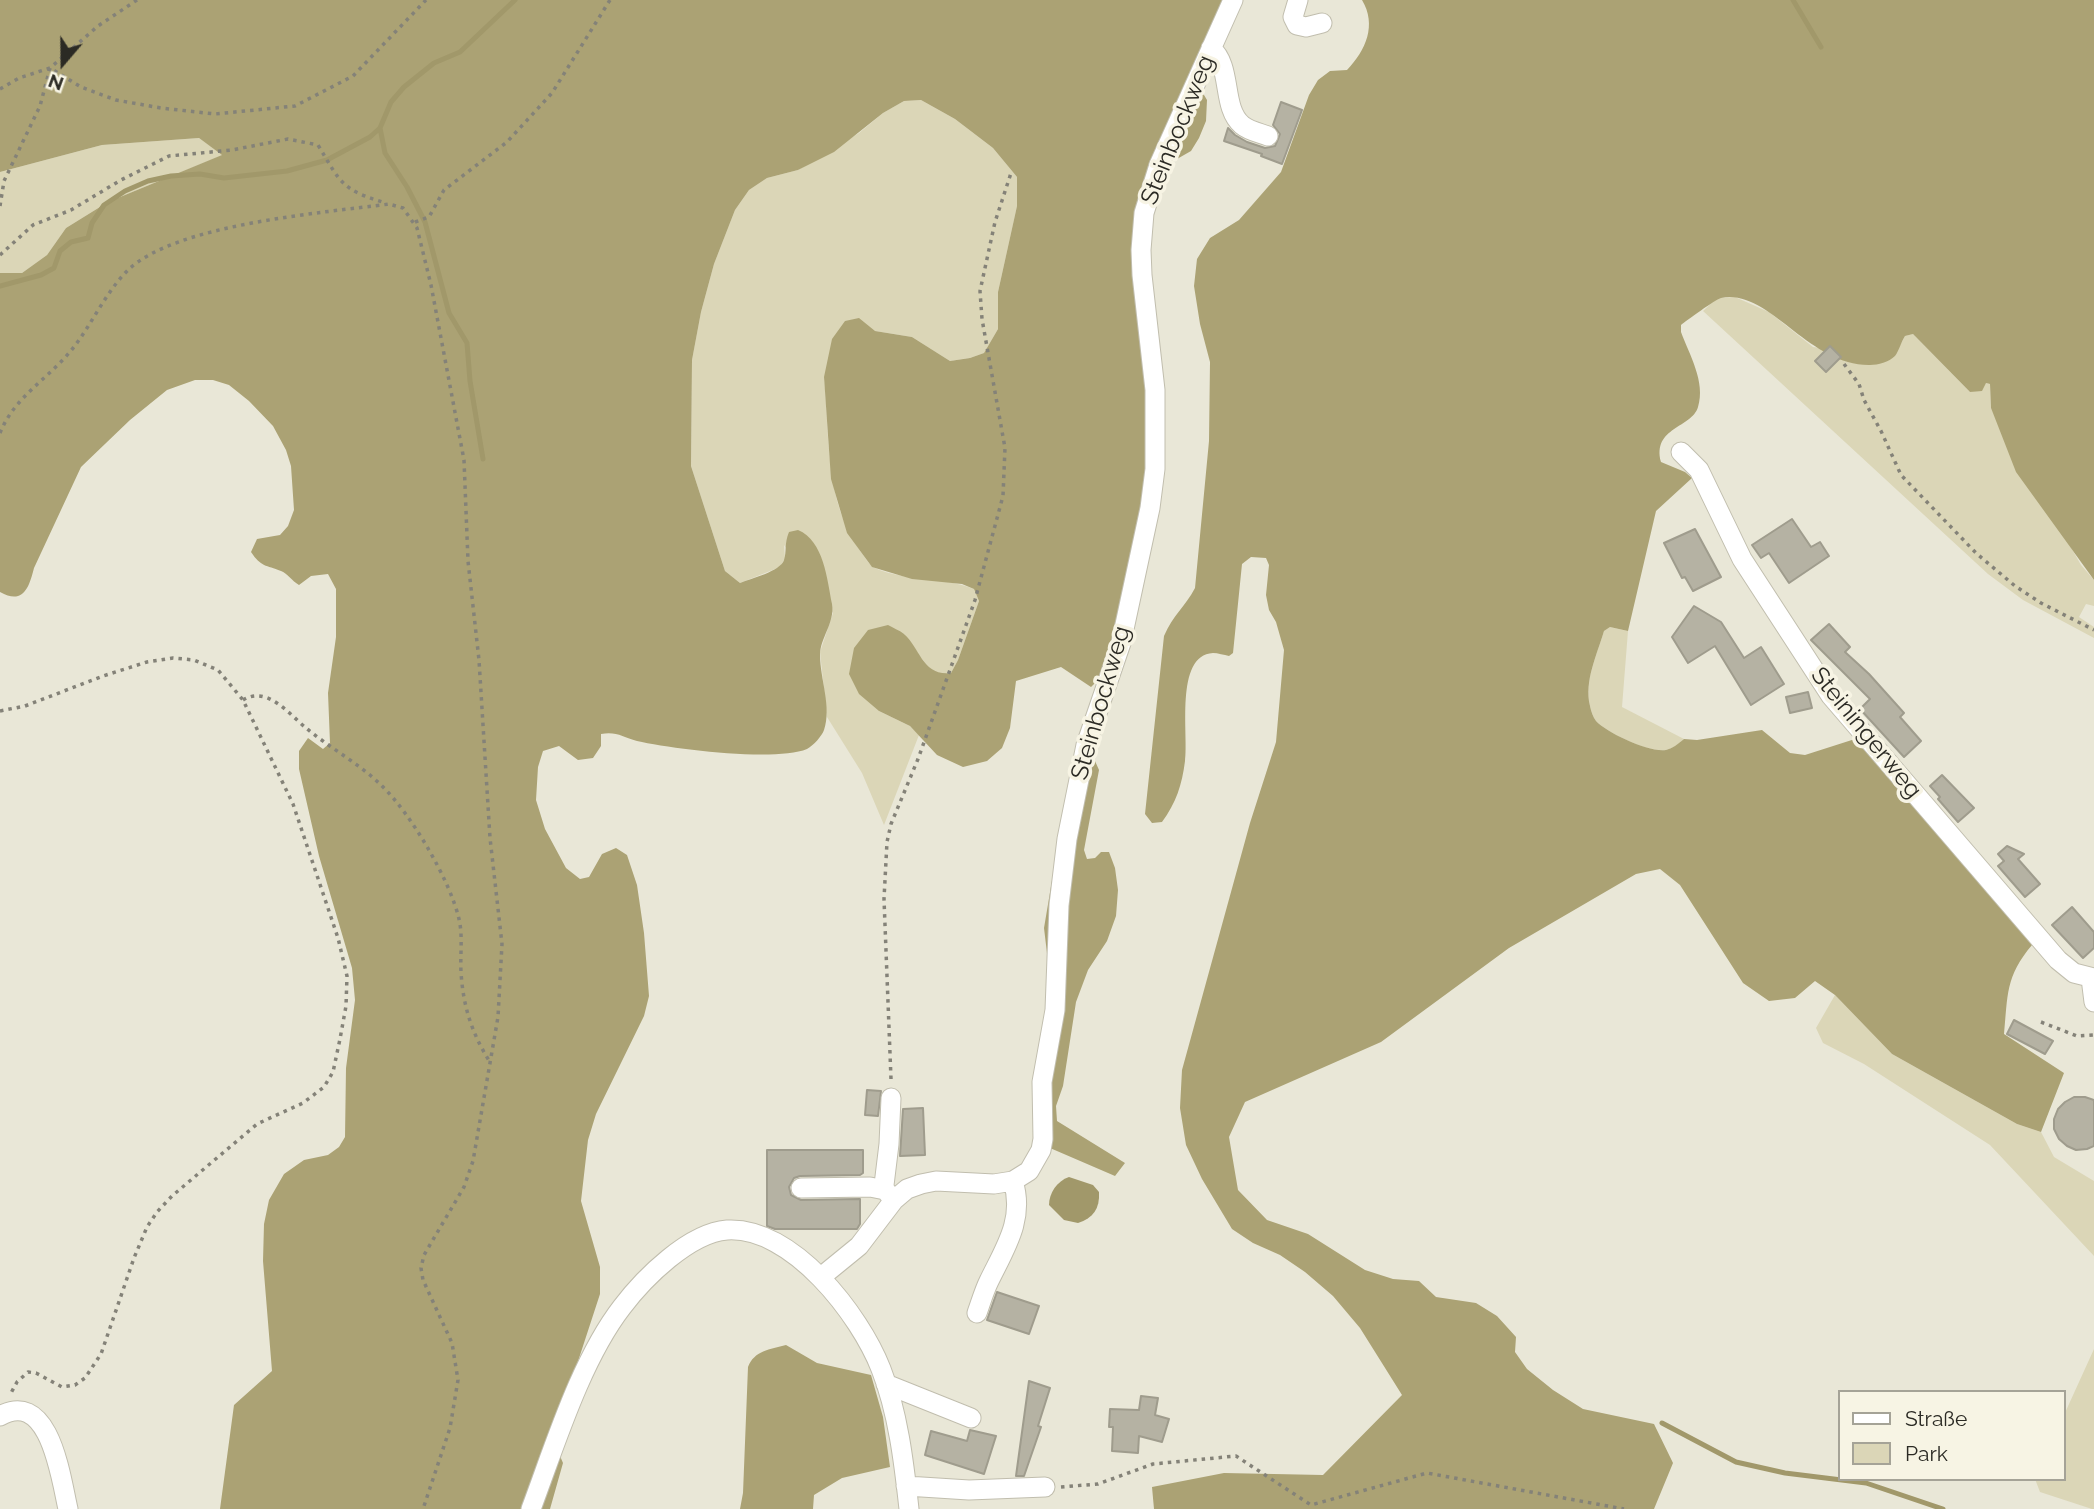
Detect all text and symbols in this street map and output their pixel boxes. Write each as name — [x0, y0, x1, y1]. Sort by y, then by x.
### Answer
north arrow — [28, 28, 98, 98]
street label: Steinbockweg — [1135, 51, 1221, 209]
text: N — [45, 70, 66, 96]
street label: Steinbockweg — [1065, 623, 1137, 783]
street label: Steiningerweg — [1804, 662, 1928, 804]
legend — [1839, 1390, 2066, 1481]
text: Straße — [1905, 1406, 1967, 1431]
text: Park — [1905, 1441, 1948, 1466]

